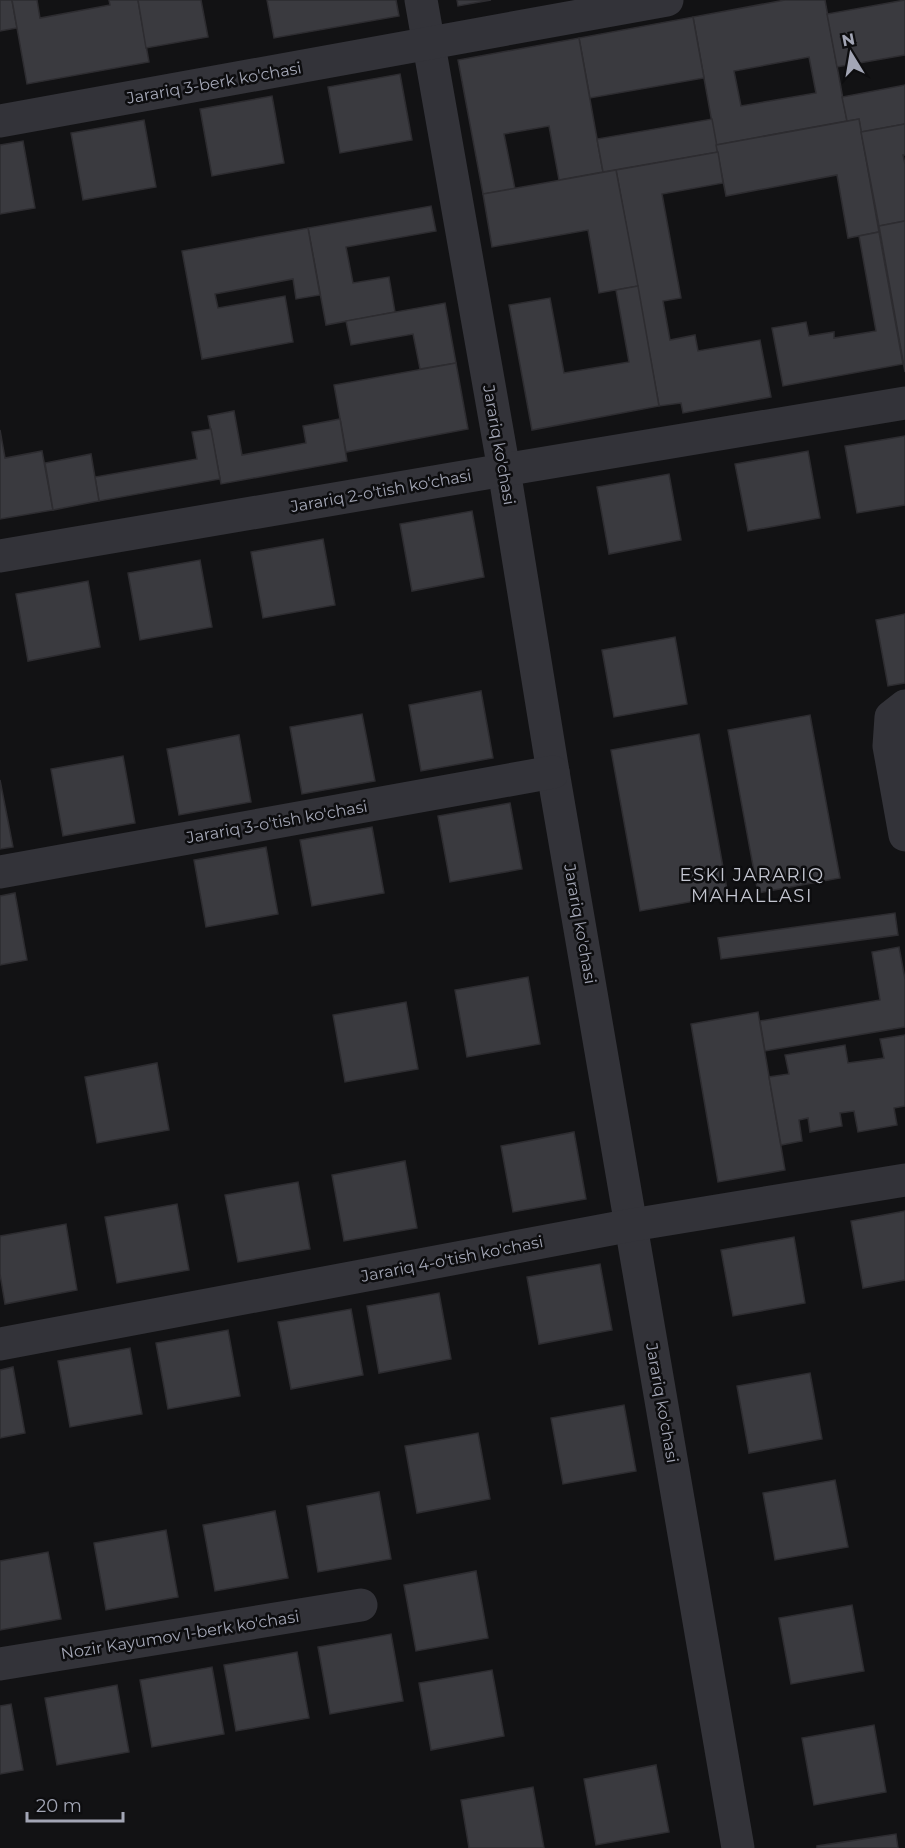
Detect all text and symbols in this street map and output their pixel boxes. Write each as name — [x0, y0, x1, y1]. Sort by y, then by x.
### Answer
north arrow — [821, 24, 881, 84]
text: N — [840, 29, 856, 50]
street label: Jarariq 3-berk ko'chasi — [124, 58, 303, 108]
street label: Jarariq ko'chasi — [479, 382, 519, 507]
street label: Jarariq 2-o'tish ko'chasi — [288, 466, 473, 516]
street label: Jarariq 3-o'tish ko'chasi — [184, 797, 369, 847]
street label: Jarariq ko'chasi — [560, 861, 600, 986]
district label: ESKI JARARIQ MAHALLASI — [679, 864, 825, 907]
street label: Jarariq 4-o'tish ko'chasi — [358, 1232, 545, 1286]
street label: Jarariq ko'chasi — [642, 1340, 682, 1465]
street label: Nozir Kayumov 1-berk ko'chasi — [59, 1607, 301, 1663]
scale bar — [27, 1785, 123, 1823]
text: 20 m — [36, 1795, 82, 1817]

